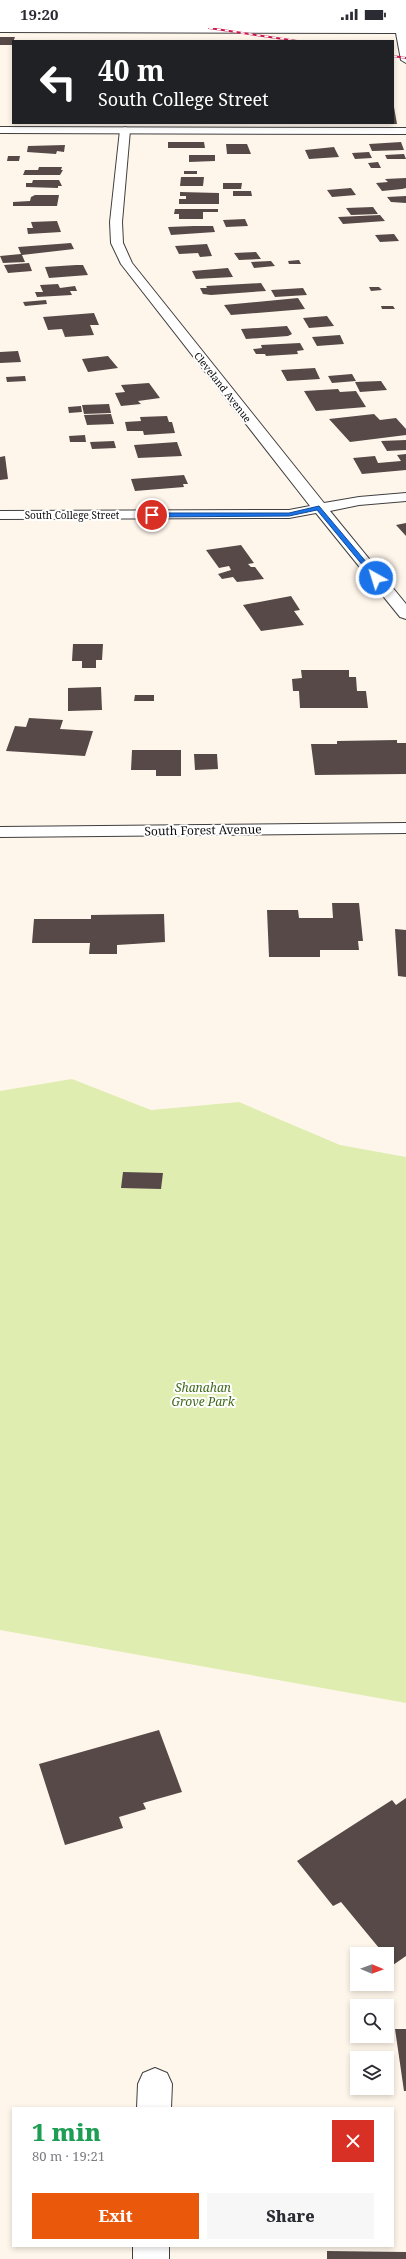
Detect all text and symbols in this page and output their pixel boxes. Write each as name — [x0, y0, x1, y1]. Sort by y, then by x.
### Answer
text: 19:20 — [20, 4, 58, 24]
text: 40 m — [98, 51, 165, 89]
icon: left — [32, 56, 84, 108]
text: South College Street — [98, 87, 268, 111]
street label: Cleveland Avenue — [191, 349, 255, 425]
pin — [135, 498, 169, 532]
icon: arrive — [141, 504, 163, 526]
street label: South College Street — [25, 508, 120, 522]
position arrow — [355, 557, 397, 599]
street label: South Forest Avenue — [144, 820, 262, 840]
park label: Shanahan Grove Park — [171, 1379, 236, 1410]
north arrow — [350, 1947, 394, 1991]
map controls — [350, 1947, 394, 2095]
button: search — [350, 1999, 394, 2043]
button: layers — [350, 2051, 394, 2095]
text: 1 min — [32, 2115, 101, 2148]
button: close — [332, 2120, 374, 2162]
text: 80 m · 19:21 — [32, 2147, 105, 2165]
button: Exit — [32, 2193, 199, 2239]
button: Share — [207, 2193, 374, 2239]

